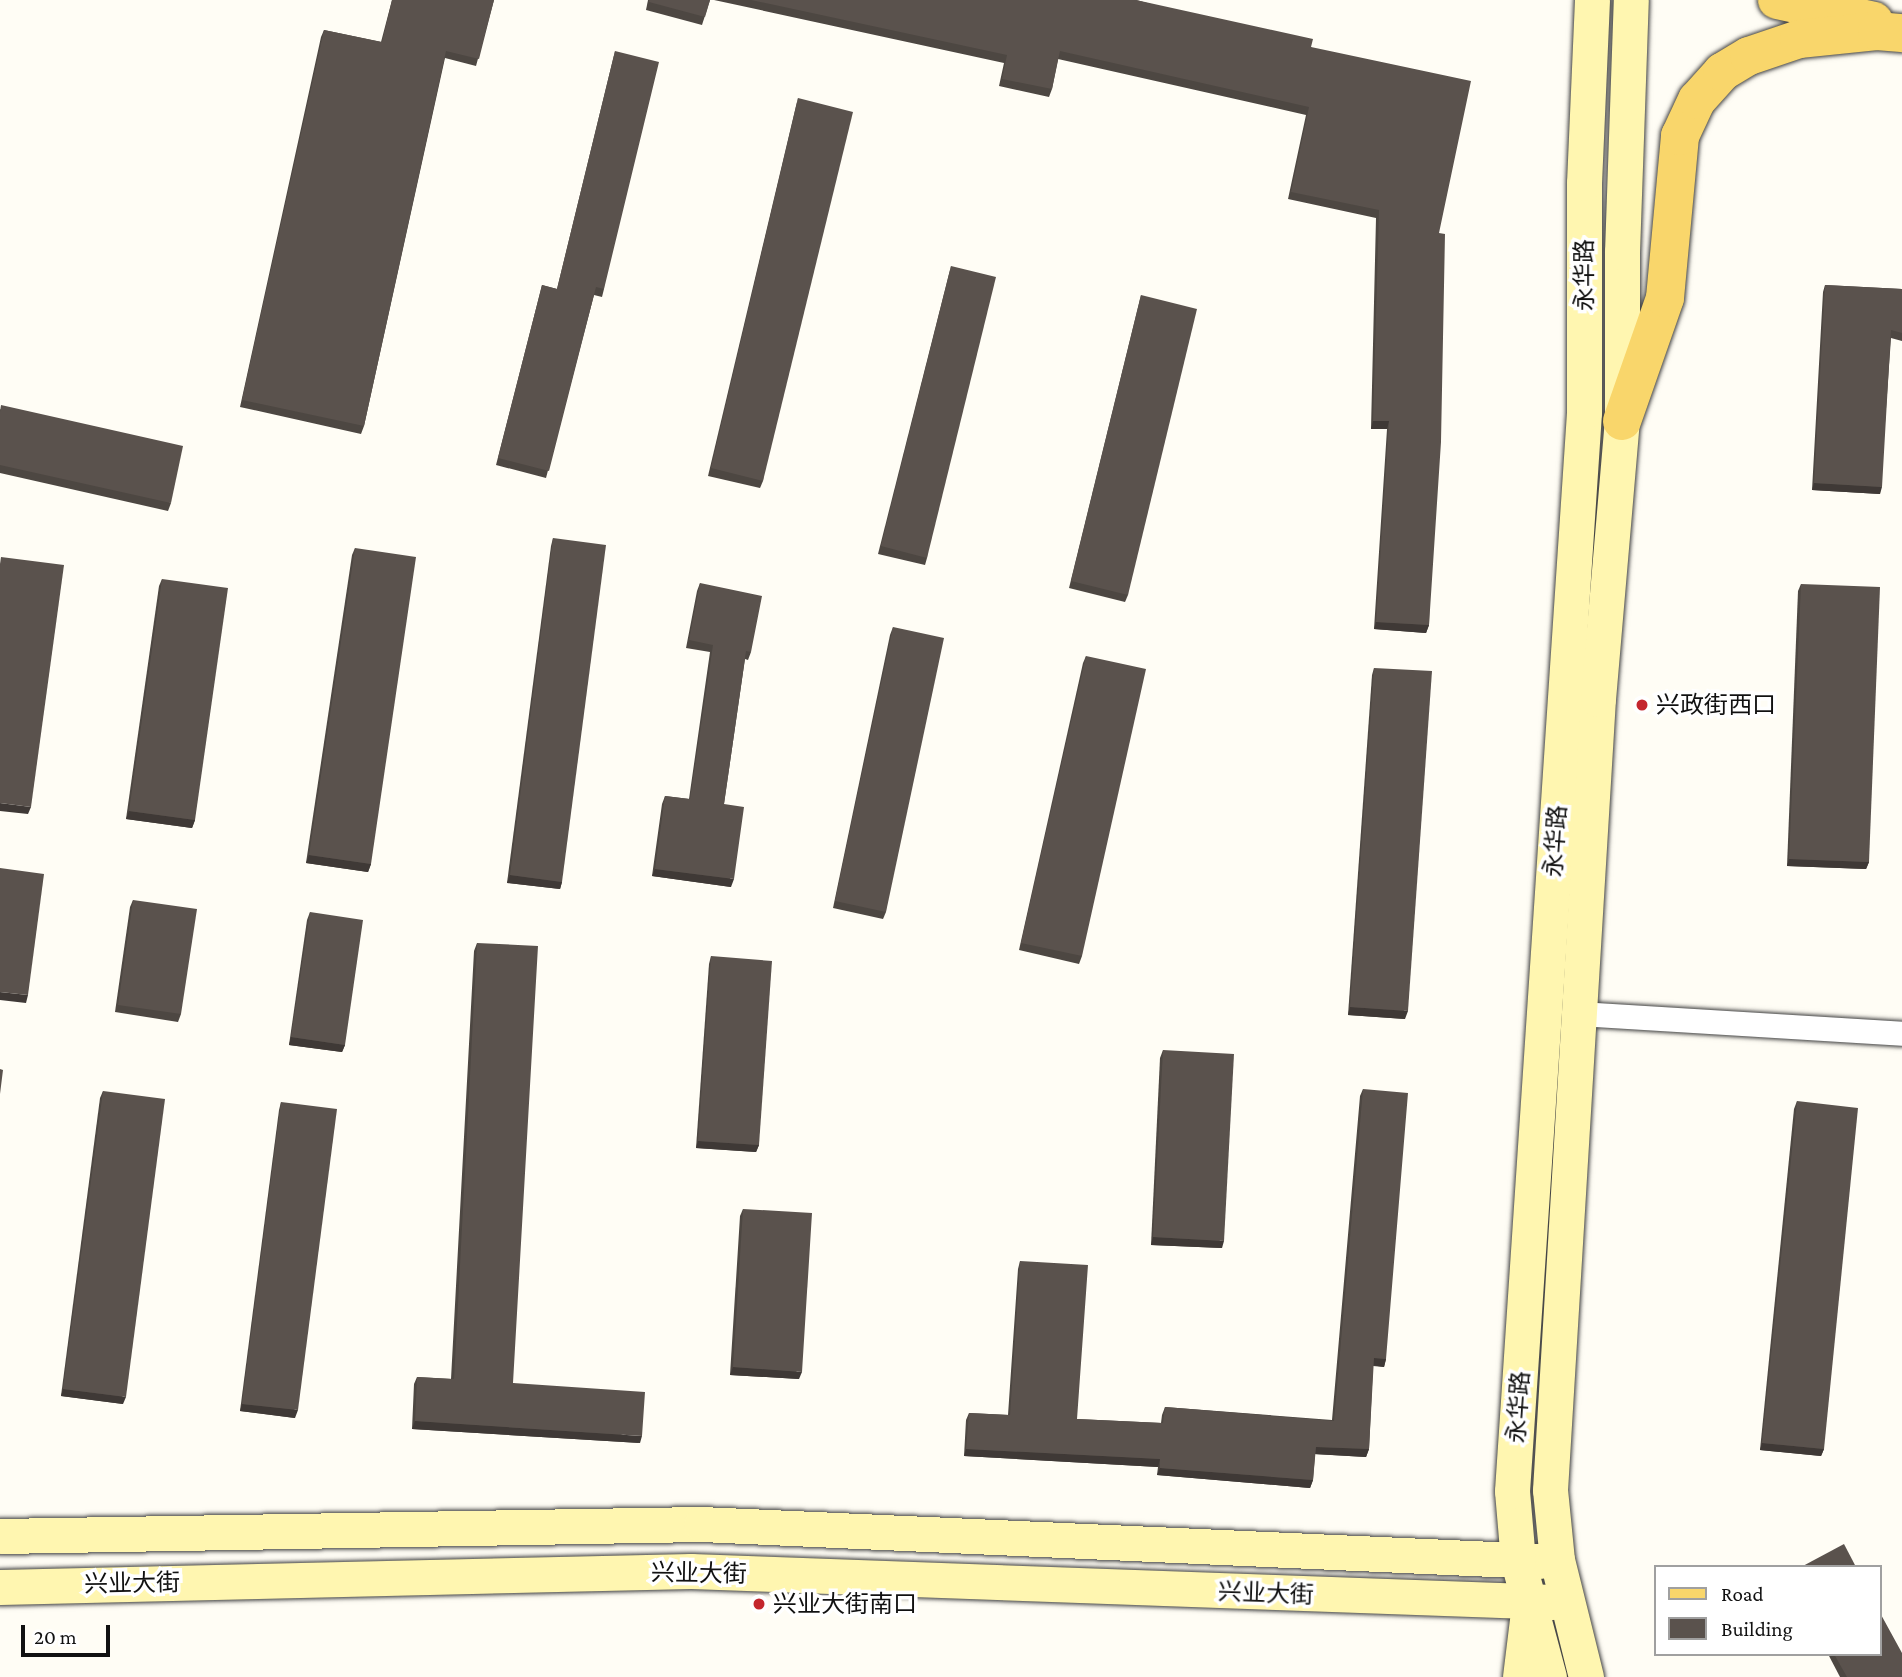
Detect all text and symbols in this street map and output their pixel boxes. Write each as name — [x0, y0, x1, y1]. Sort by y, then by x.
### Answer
street label: 永华路 — [1570, 239, 1598, 311]
place label: 兴政街西口 — [1656, 691, 1776, 719]
marker: 兴政街西口 — [1634, 697, 1650, 713]
street label: 永华路 — [1538, 804, 1572, 878]
street label: 永华路 — [1501, 1370, 1535, 1444]
street label: 兴业大街 — [651, 1558, 747, 1588]
legend — [1654, 1565, 1881, 1656]
street label: 兴业大街 — [84, 1568, 180, 1598]
street label: 兴业大街 — [1218, 1577, 1314, 1609]
text: Road — [1721, 1582, 1764, 1606]
place label: 兴业大街南口 — [773, 1590, 917, 1618]
marker: 兴业大街南口 — [751, 1596, 767, 1612]
scale bar — [24, 1610, 114, 1654]
text: Building — [1721, 1617, 1793, 1641]
text: 20 m — [34, 1625, 77, 1649]

